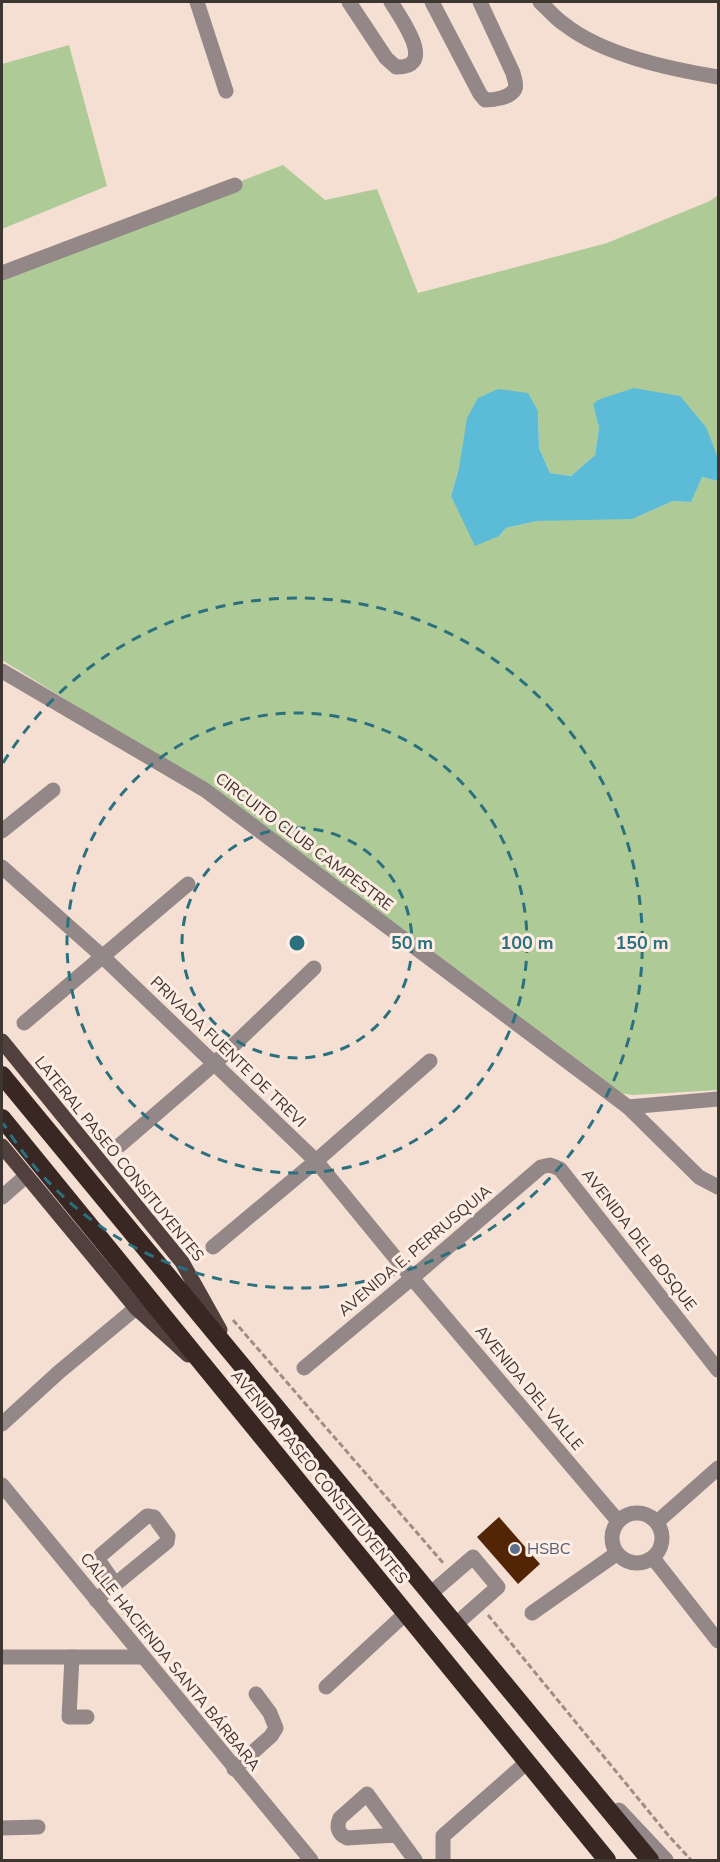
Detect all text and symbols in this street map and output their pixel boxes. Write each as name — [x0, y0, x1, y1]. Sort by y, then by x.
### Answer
street label: CIRCUITO CLUB CAMPESTRE — [211, 768, 397, 916]
text: 50 m — [391, 931, 433, 955]
text: 100 m — [500, 931, 554, 955]
text: 150 m — [615, 931, 669, 955]
centre of rings — [287, 933, 307, 953]
street label: PRIVADA FUENTE DE TREVI — [145, 972, 311, 1132]
street label: LATERAL PASEO CONSITUYENTES — [29, 1052, 209, 1266]
street label: AVENIDA DEL BOSQUE — [577, 1164, 701, 1316]
street label: AVENIDA E. PERRUSQUIA — [334, 1180, 497, 1322]
street label: AVENIDA DEL VALLE — [470, 1321, 588, 1455]
street label: AVENIDA PASEO CONSTITUYENTES — [226, 1365, 412, 1589]
place label: HSBC — [527, 1538, 571, 1560]
marker: HSBC — [508, 1542, 522, 1556]
street label: CALLE HACIENDA SANTA BÁRBARA — [75, 1548, 265, 1776]

